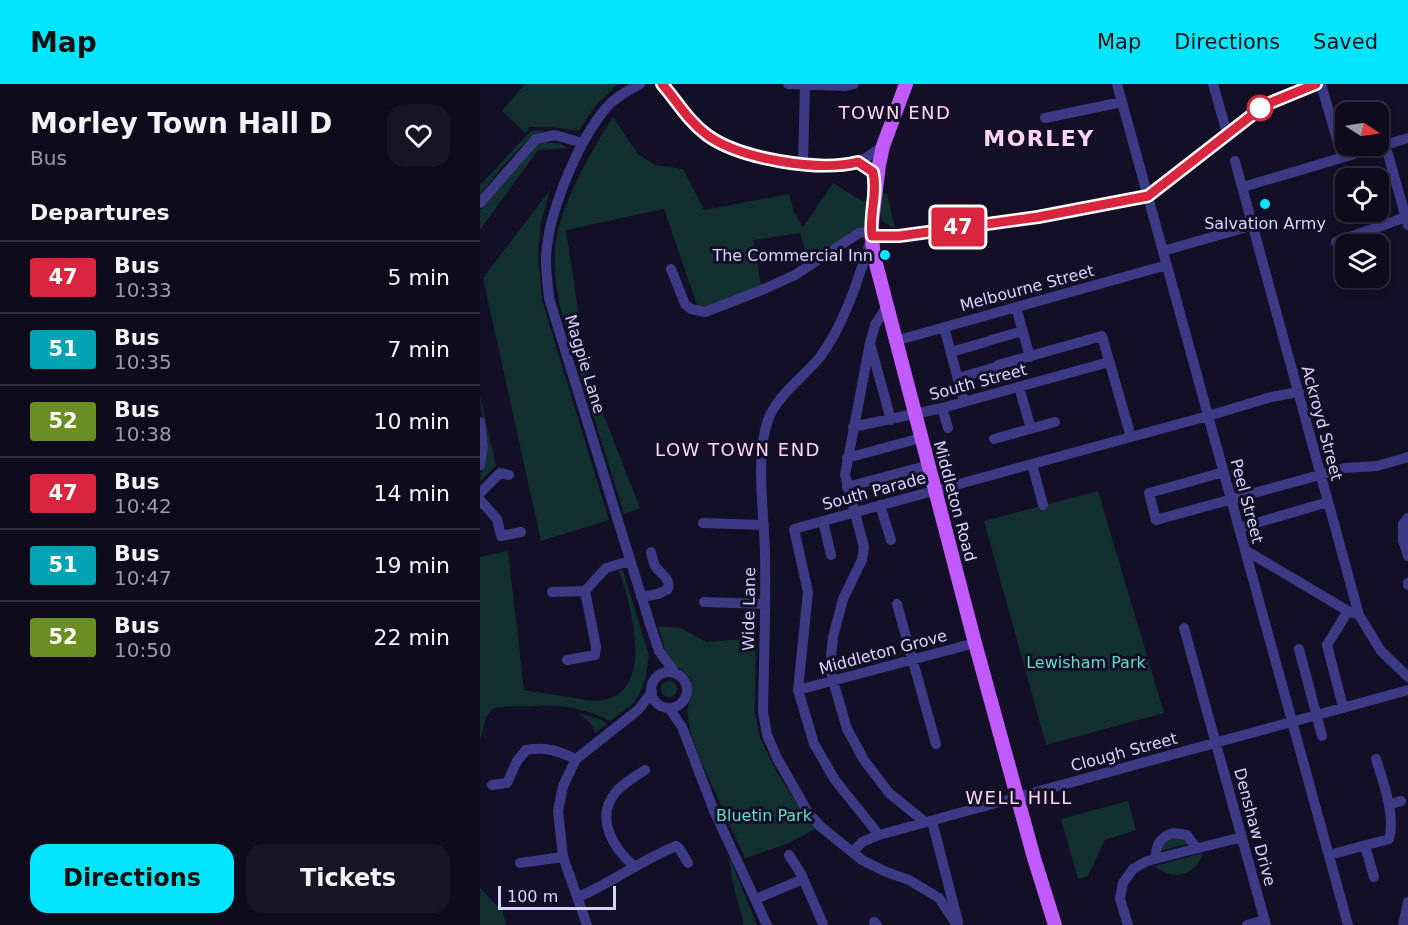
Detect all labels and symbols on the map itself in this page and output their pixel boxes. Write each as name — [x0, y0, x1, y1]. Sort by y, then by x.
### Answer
unlabelled marker — [1247, 95, 1273, 121]
district label: TOWN END — [838, 102, 951, 123]
north arrow — [1335, 102, 1389, 156]
district label: MORLEY — [983, 126, 1095, 151]
marker: Salvation Army — [1258, 197, 1272, 211]
line badge: 47 — [931, 208, 985, 246]
place label: Salvation Army — [1204, 214, 1326, 233]
place label: The Commercial Inn — [711, 246, 873, 265]
marker: The Commercial Inn — [878, 248, 892, 262]
street label: Melbourne Street — [958, 261, 1096, 315]
street label: Magpie Lane — [561, 312, 609, 416]
street label: South Street — [927, 360, 1029, 404]
street label: Ackroyd Street — [1298, 364, 1346, 482]
district label: LOW TOWN END — [655, 439, 821, 460]
street label: Middleton Road — [930, 439, 980, 563]
street label: Peel Street — [1227, 457, 1267, 545]
street label: South Parade — [820, 468, 928, 514]
street label: Wide Lane — [739, 567, 759, 651]
street label: Middleton Grove — [817, 626, 949, 678]
park label: Lewisham Park — [1026, 653, 1147, 672]
street label: Clough Street — [1069, 729, 1179, 775]
street label: Denshaw Drive — [1230, 766, 1280, 888]
district label: WELL HILL — [965, 787, 1073, 808]
park label: Bluetin Park — [716, 806, 813, 825]
scale bar — [498, 883, 616, 910]

